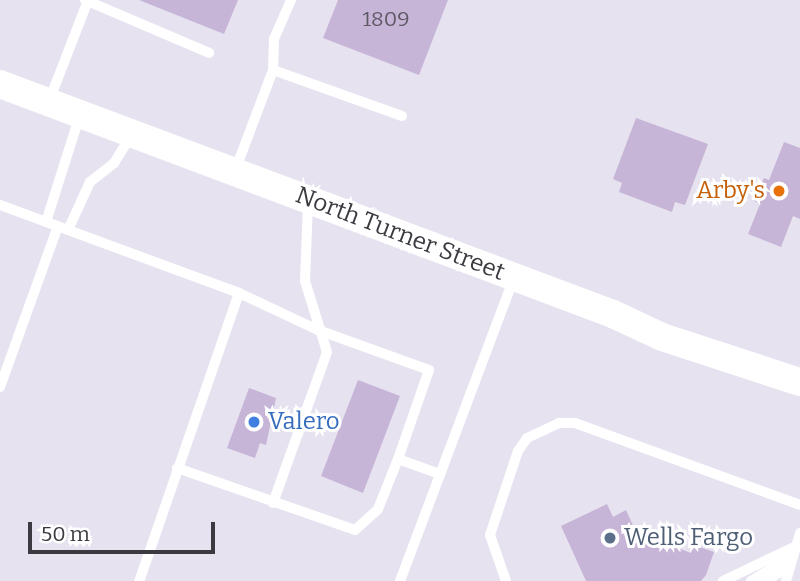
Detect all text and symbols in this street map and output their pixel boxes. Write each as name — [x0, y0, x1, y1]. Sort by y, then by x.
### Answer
house number: 1809 — [363, 6, 409, 32]
place label: Arby's — [696, 177, 765, 205]
street label: North Turner Street — [291, 181, 509, 287]
marker: Arby's — [771, 183, 787, 199]
place label: Valero — [268, 408, 340, 436]
marker: Valero — [246, 414, 262, 430]
scale bar — [32, 508, 219, 552]
text: 50 m — [41, 521, 90, 547]
place label: Wells Fargo — [624, 524, 753, 552]
marker: Wells Fargo — [602, 530, 618, 546]

